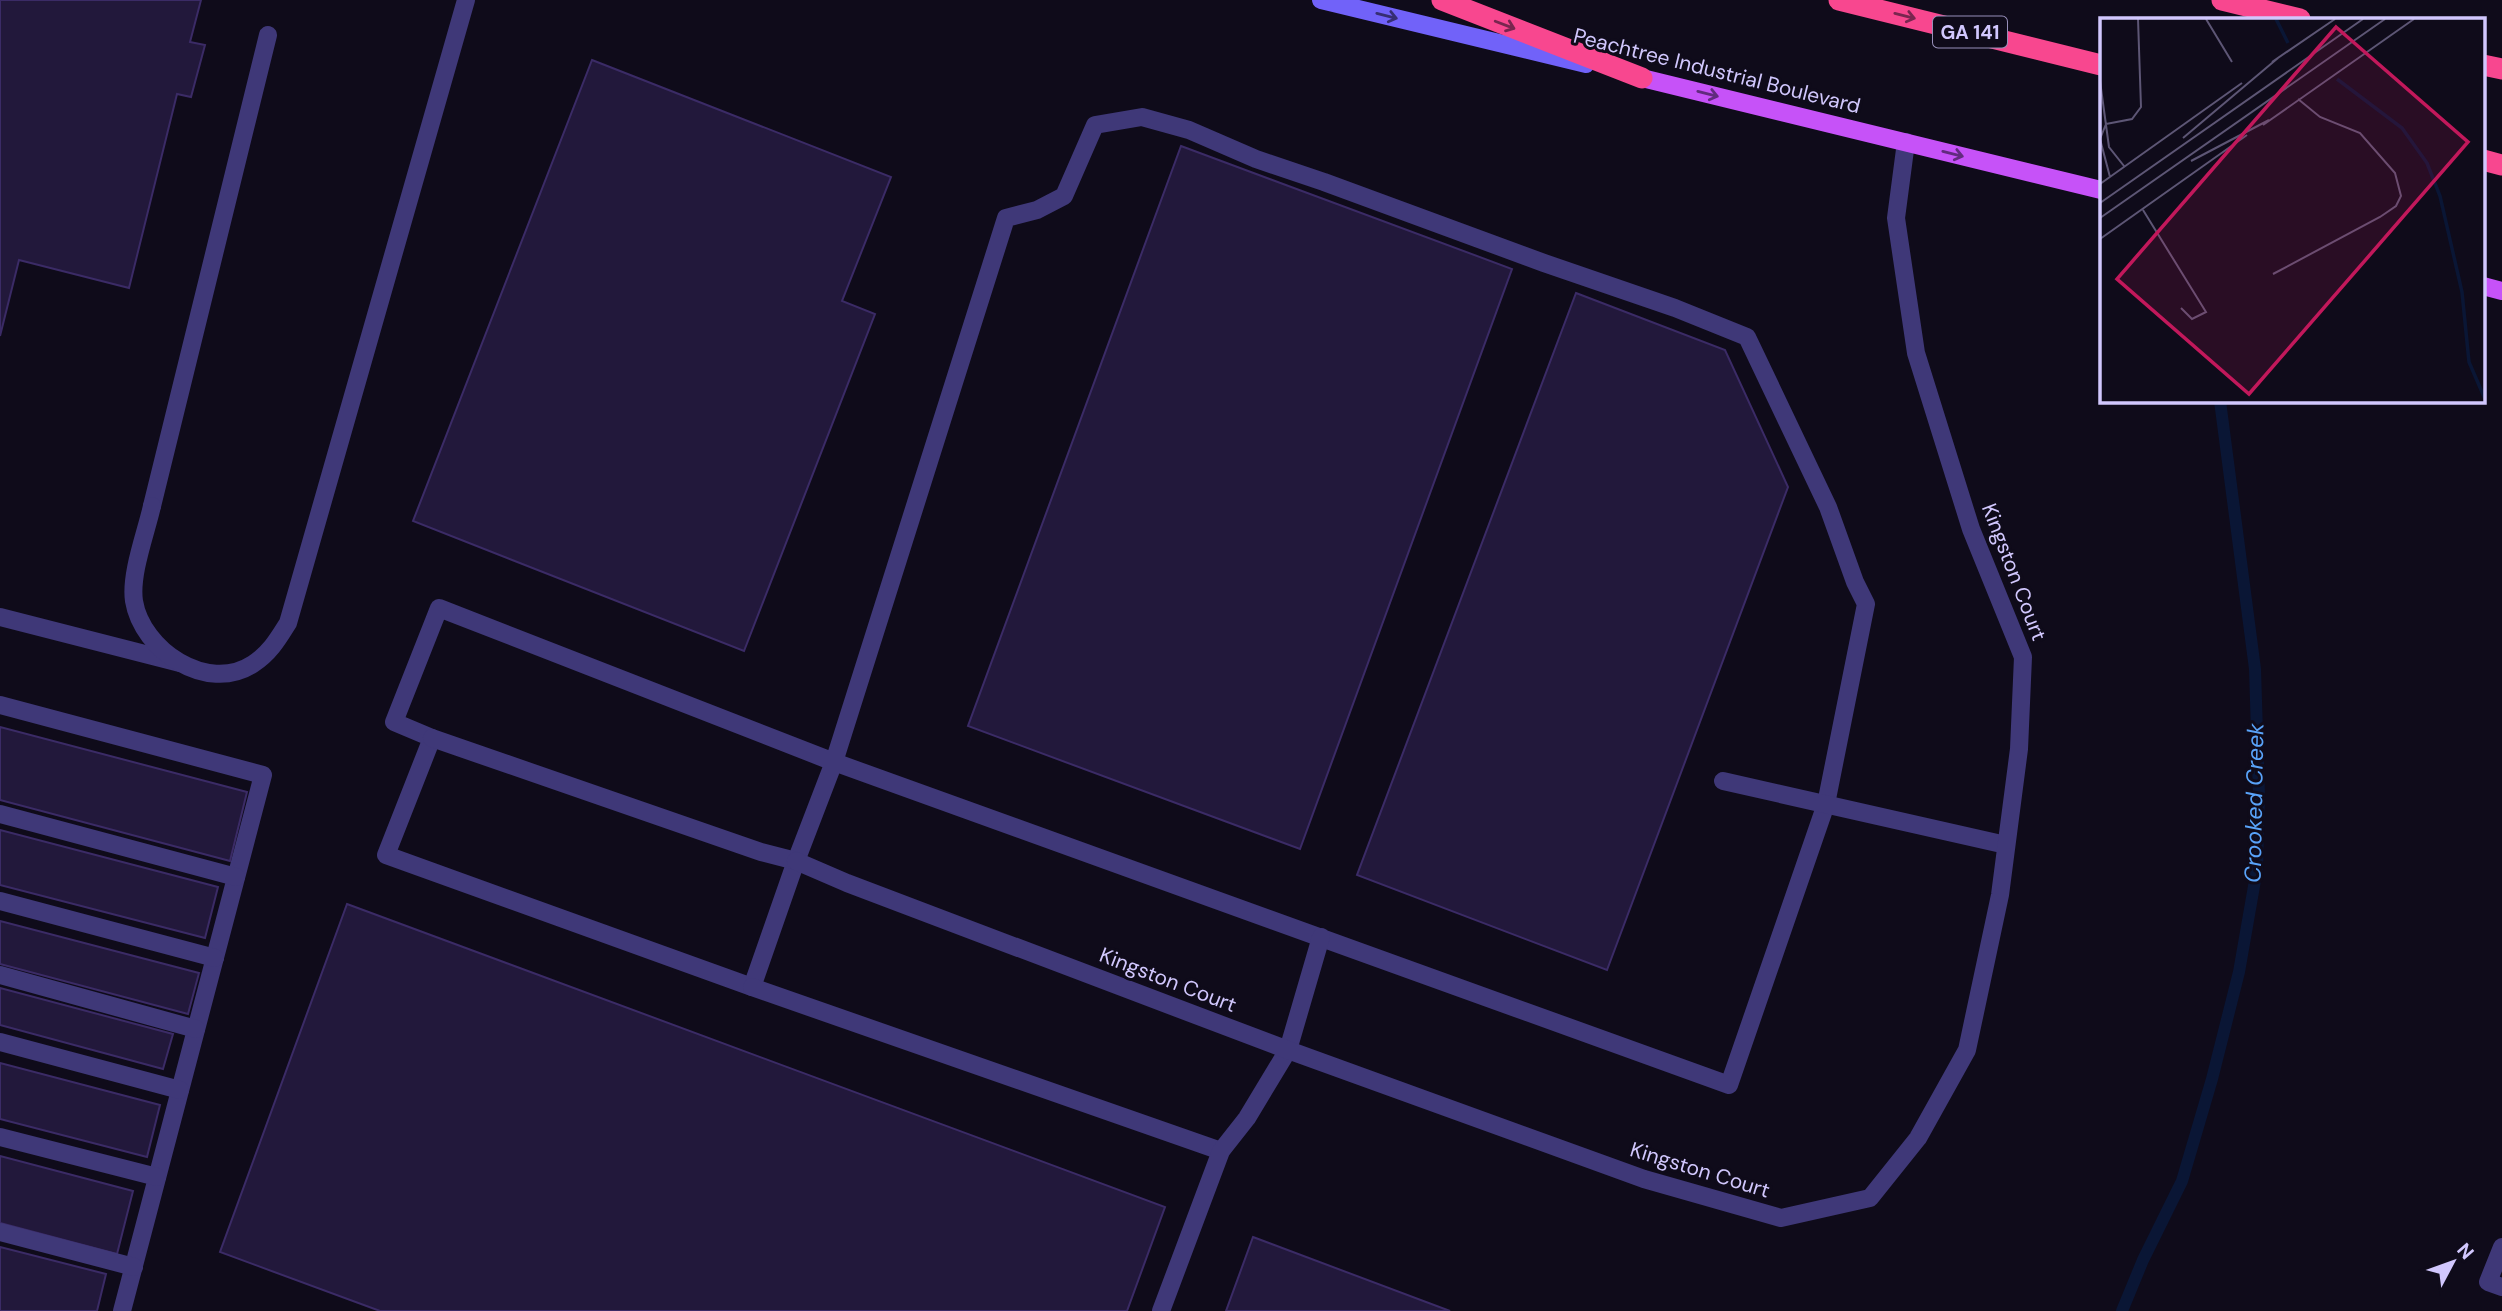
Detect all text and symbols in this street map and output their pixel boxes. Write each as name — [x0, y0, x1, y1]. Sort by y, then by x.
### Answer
one-way arrow — [1375, 10, 1398, 23]
one-way arrow — [1893, 10, 1916, 23]
road number: GA 141 — [1933, 16, 2007, 48]
inset map — [2100, 18, 2484, 402]
one-way arrow — [1494, 19, 1516, 32]
street label: Peachtree Industrial Boulevard — [1571, 22, 1863, 120]
one-way arrow — [1696, 88, 1719, 101]
one-way arrow — [1941, 148, 1964, 161]
street label: Kingston Court — [1975, 499, 2053, 645]
water label: Crooked Creek — [2238, 723, 2270, 883]
street label: Kingston Court — [1095, 941, 1241, 1019]
street label: Kingston Court — [1627, 1135, 1773, 1205]
north arrow — [2418, 1227, 2488, 1297]
text: N — [2451, 1238, 2479, 1265]

